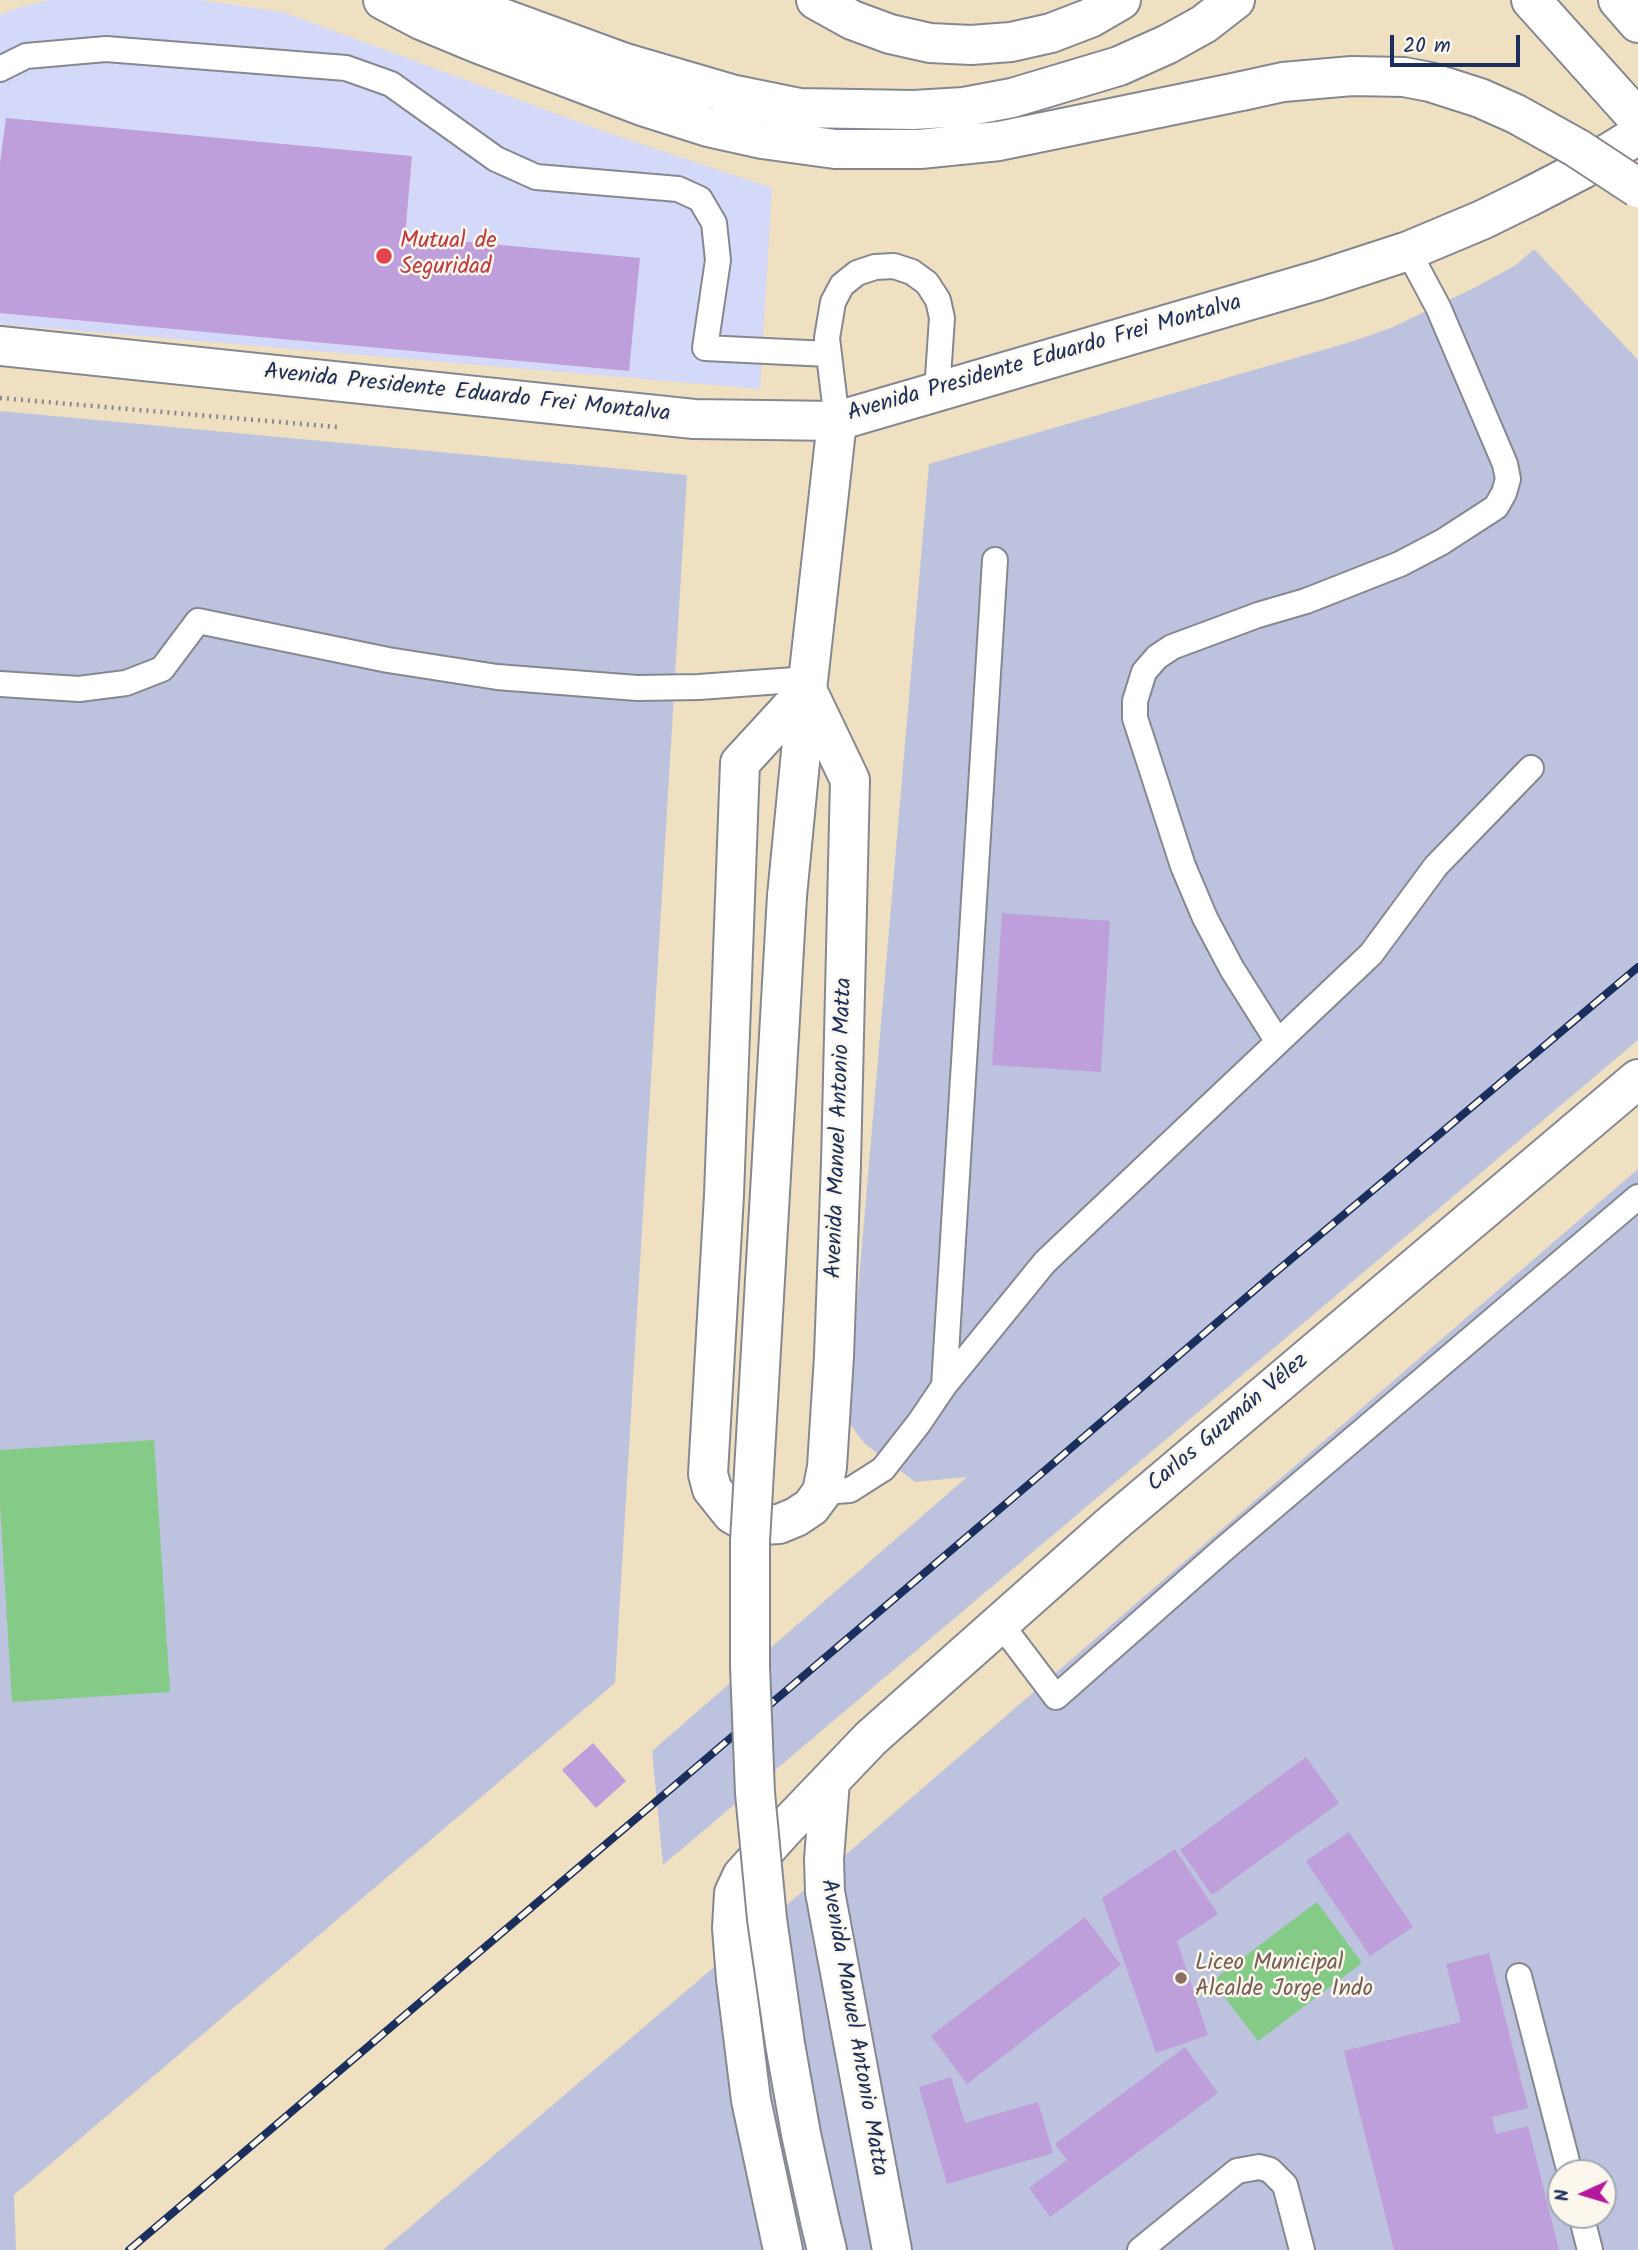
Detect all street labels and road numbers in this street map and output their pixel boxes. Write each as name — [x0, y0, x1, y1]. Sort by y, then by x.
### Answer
street label: Avenida Presidente Eduardo Frei Montalva — [845, 290, 1245, 430]
street label: Avenida Presidente Eduardo Frei Montalva — [262, 360, 672, 430]
street label: Avenida Manuel Antonio Matta — [822, 977, 860, 1279]
street label: Carlos Guzmán Vélez — [1143, 1349, 1315, 1499]
street label: Avenida Manuel Antonio Matta — [812, 1877, 892, 2179]

